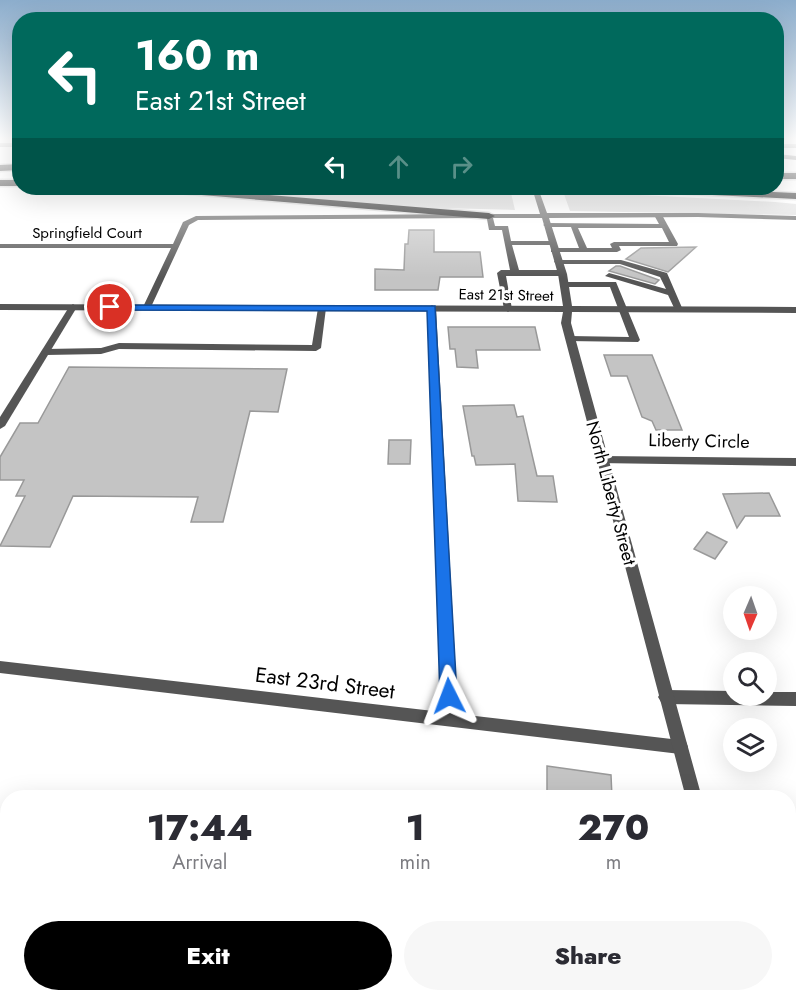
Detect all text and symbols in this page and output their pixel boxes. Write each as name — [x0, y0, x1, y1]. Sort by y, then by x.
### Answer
text: 160 m — [135, 25, 259, 86]
icon: left — [36, 36, 114, 114]
text: East 21st Street — [135, 81, 306, 120]
icon: left — [319, 150, 352, 183]
icon: ahead — [382, 150, 415, 183]
icon: right — [445, 150, 478, 183]
street label: Springfield Court — [32, 222, 142, 244]
pin — [84, 281, 135, 332]
street label: East 21st Street — [458, 283, 554, 307]
icon: arrive — [93, 290, 126, 323]
street label: North Liberty Street — [579, 418, 643, 569]
street label: Liberty Circle — [648, 427, 750, 455]
north arrow — [723, 586, 777, 640]
map controls — [723, 586, 777, 772]
button: search — [723, 652, 777, 706]
street label: East 23rd Street — [253, 660, 397, 706]
position arrow — [417, 664, 481, 728]
button: layers — [723, 718, 777, 772]
text: 17:44 — [147, 801, 253, 853]
text: 1 — [406, 801, 425, 853]
text: 270 — [578, 801, 649, 853]
text: Arrival — [172, 848, 227, 877]
text: min — [400, 848, 431, 877]
text: m — [606, 848, 621, 877]
button: Exit — [24, 921, 392, 990]
button: Share — [404, 921, 772, 990]

